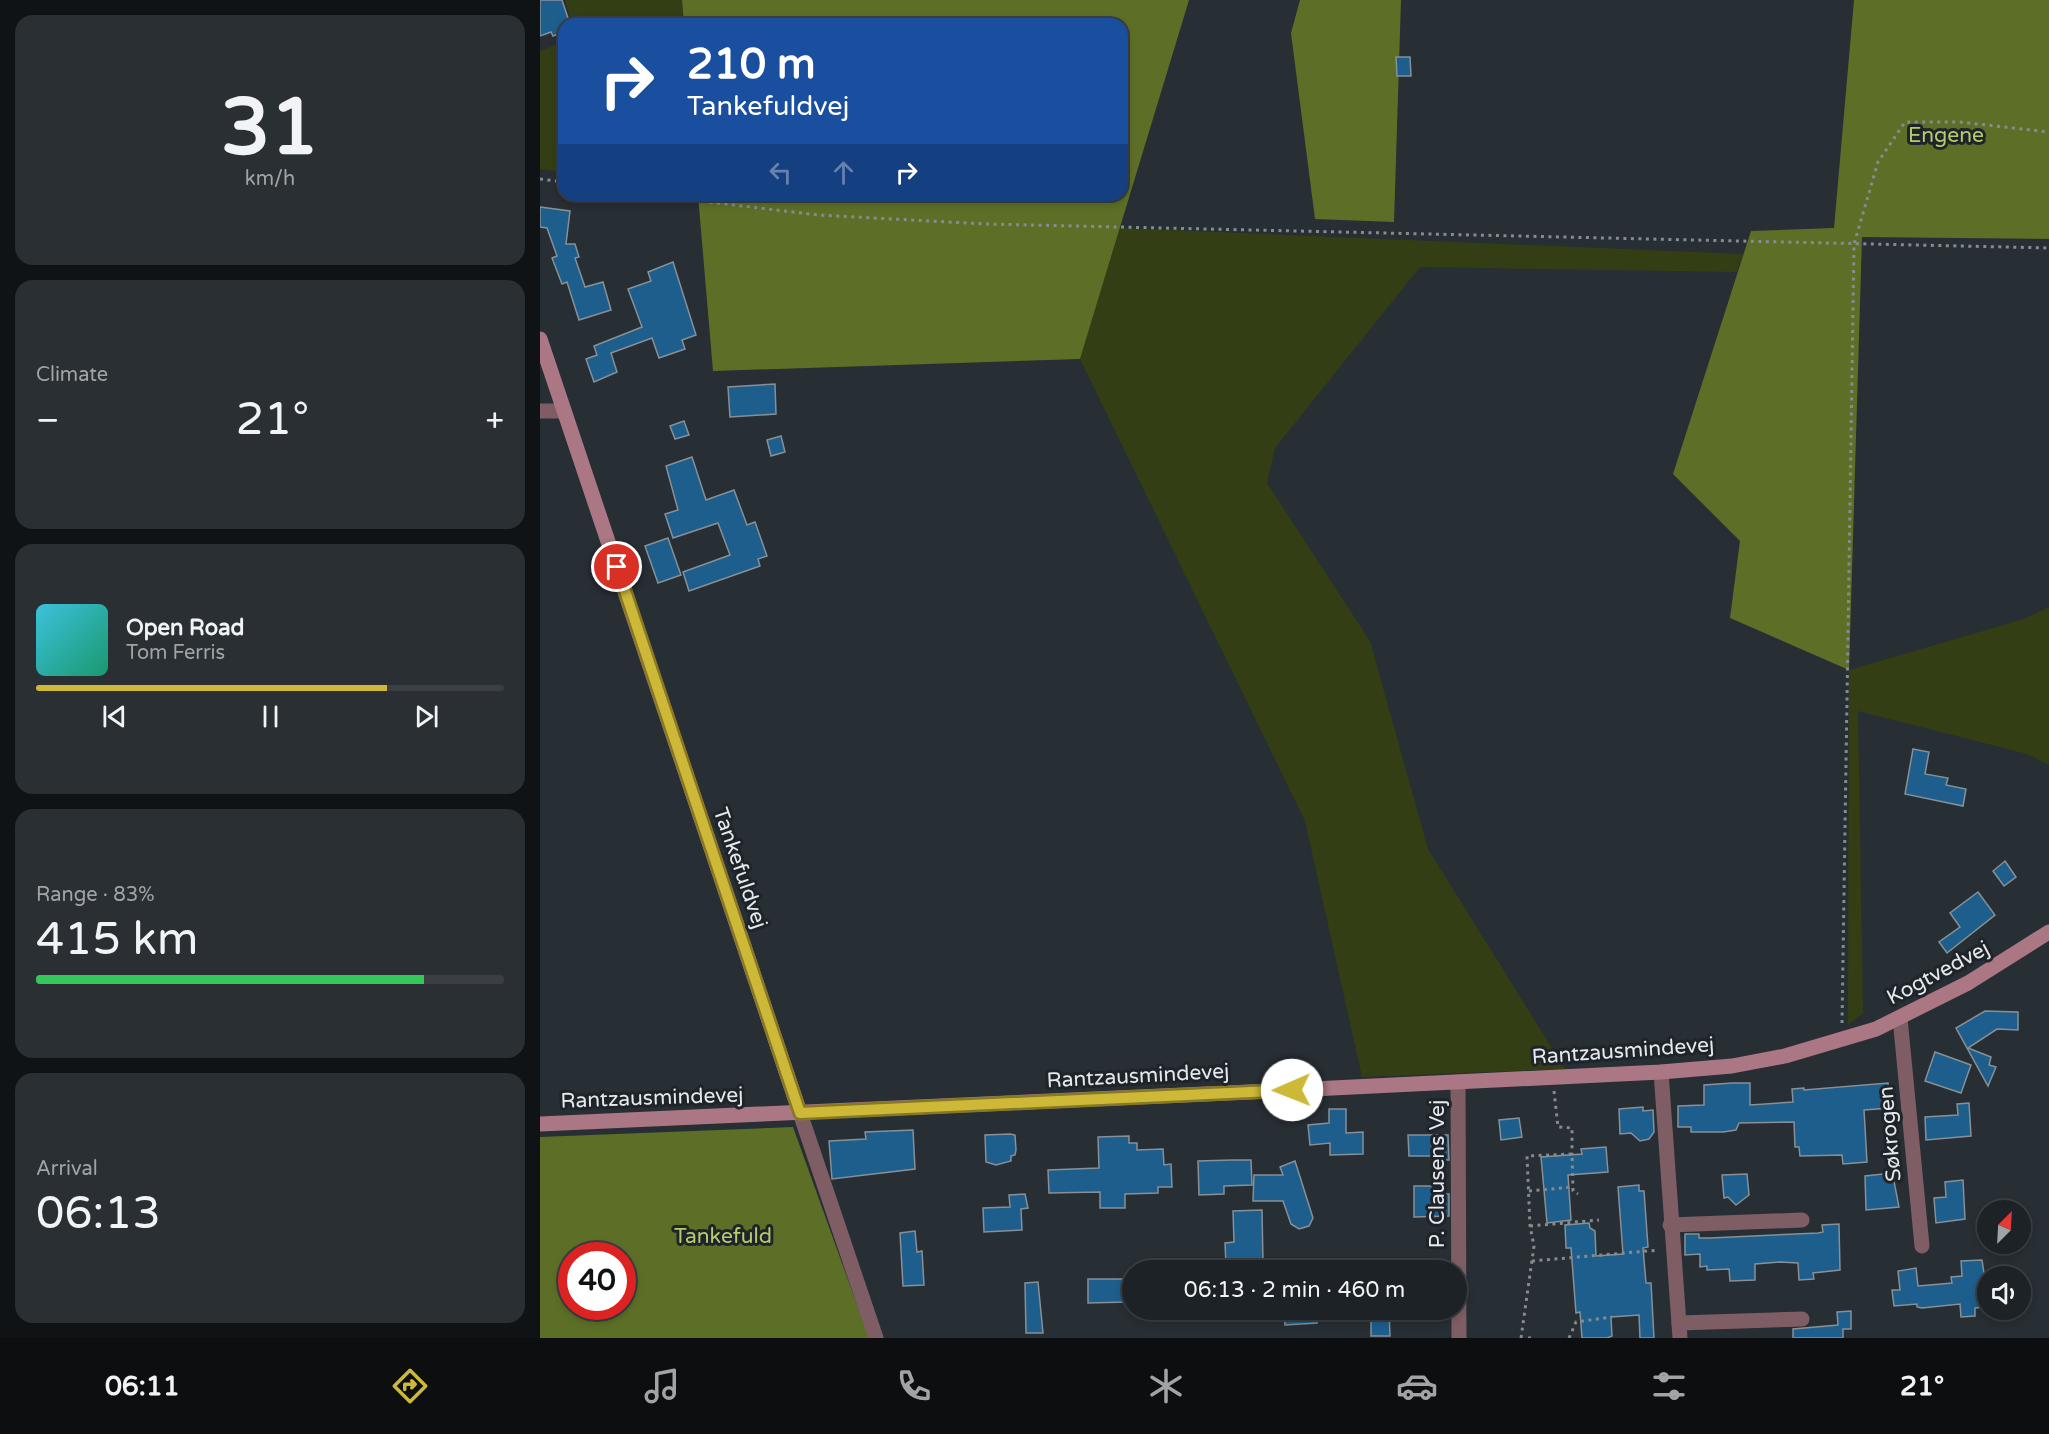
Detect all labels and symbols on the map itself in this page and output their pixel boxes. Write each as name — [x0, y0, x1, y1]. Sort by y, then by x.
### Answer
park label: Engene — [1908, 123, 1984, 148]
pin — [591, 541, 642, 592]
street label: Tankefuldvej — [708, 804, 772, 932]
street label: Kogtvedvej — [1883, 936, 1993, 1010]
street label: Rantzausmindevej — [1531, 1032, 1715, 1070]
position arrow — [1260, 1058, 1324, 1122]
street label: Rantzausmindevej — [1046, 1059, 1230, 1093]
street label: Rantzausmindevej — [560, 1082, 744, 1114]
street label: Søkrogen — [1873, 1085, 1907, 1183]
street label: P. Clausens Vej — [1425, 1100, 1450, 1248]
north arrow — [1977, 1200, 2031, 1254]
park label: Tankefuld — [674, 1224, 772, 1249]
speed limit sign: 40 — [558, 1242, 636, 1320]

